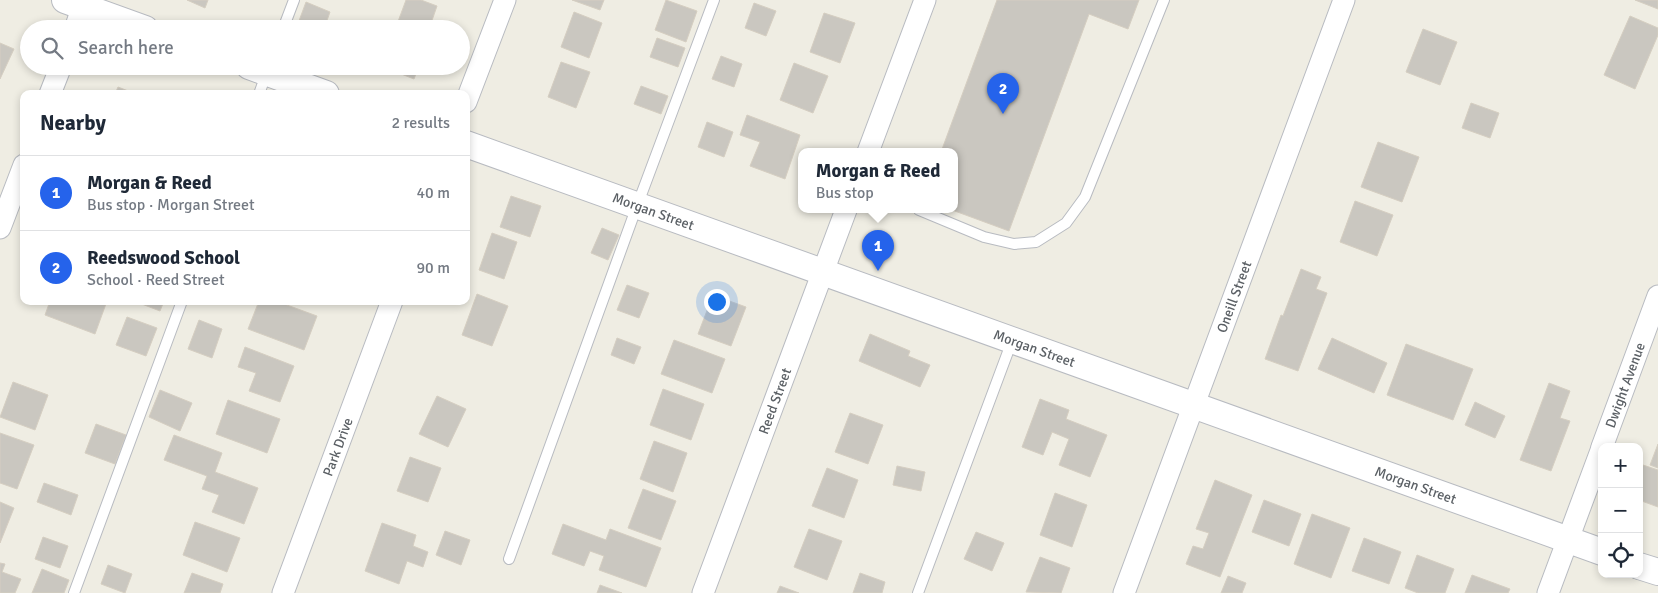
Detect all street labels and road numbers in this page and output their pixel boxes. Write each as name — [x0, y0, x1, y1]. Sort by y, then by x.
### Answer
street label: Morgan Street — [610, 189, 696, 234]
street label: Oneill Street — [1213, 258, 1255, 335]
street label: Morgan Street — [991, 326, 1078, 371]
street label: Dwight Avenue — [1601, 340, 1649, 430]
street label: Reed Street — [755, 365, 795, 436]
street label: Park Drive — [319, 415, 356, 479]
street label: Morgan Street — [1373, 463, 1459, 508]

